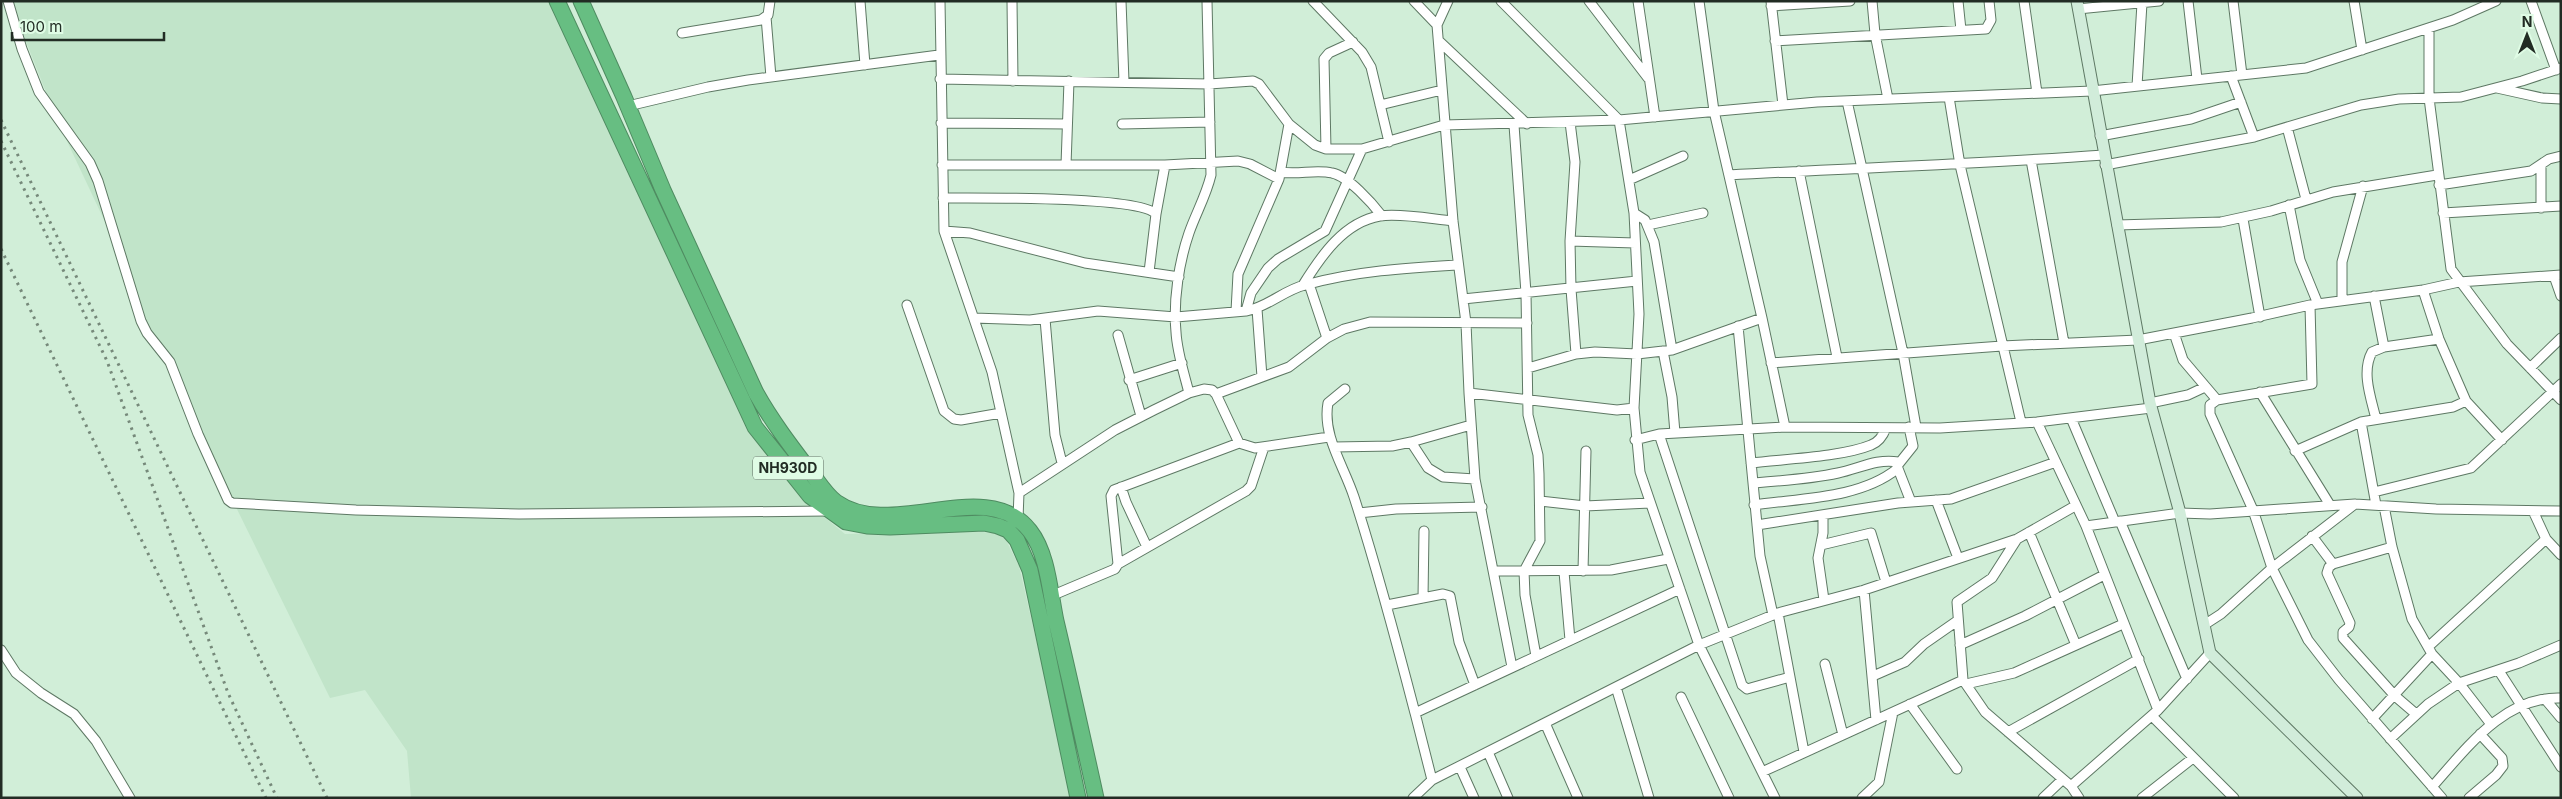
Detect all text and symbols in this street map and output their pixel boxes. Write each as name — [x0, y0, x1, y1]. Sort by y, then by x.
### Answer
scale bar — [12, 10, 165, 42]
north arrow — [2502, 10, 2552, 60]
text: N — [2522, 13, 2532, 30]
text: 100 m — [20, 17, 62, 36]
road number: NH930D — [753, 456, 823, 479]

